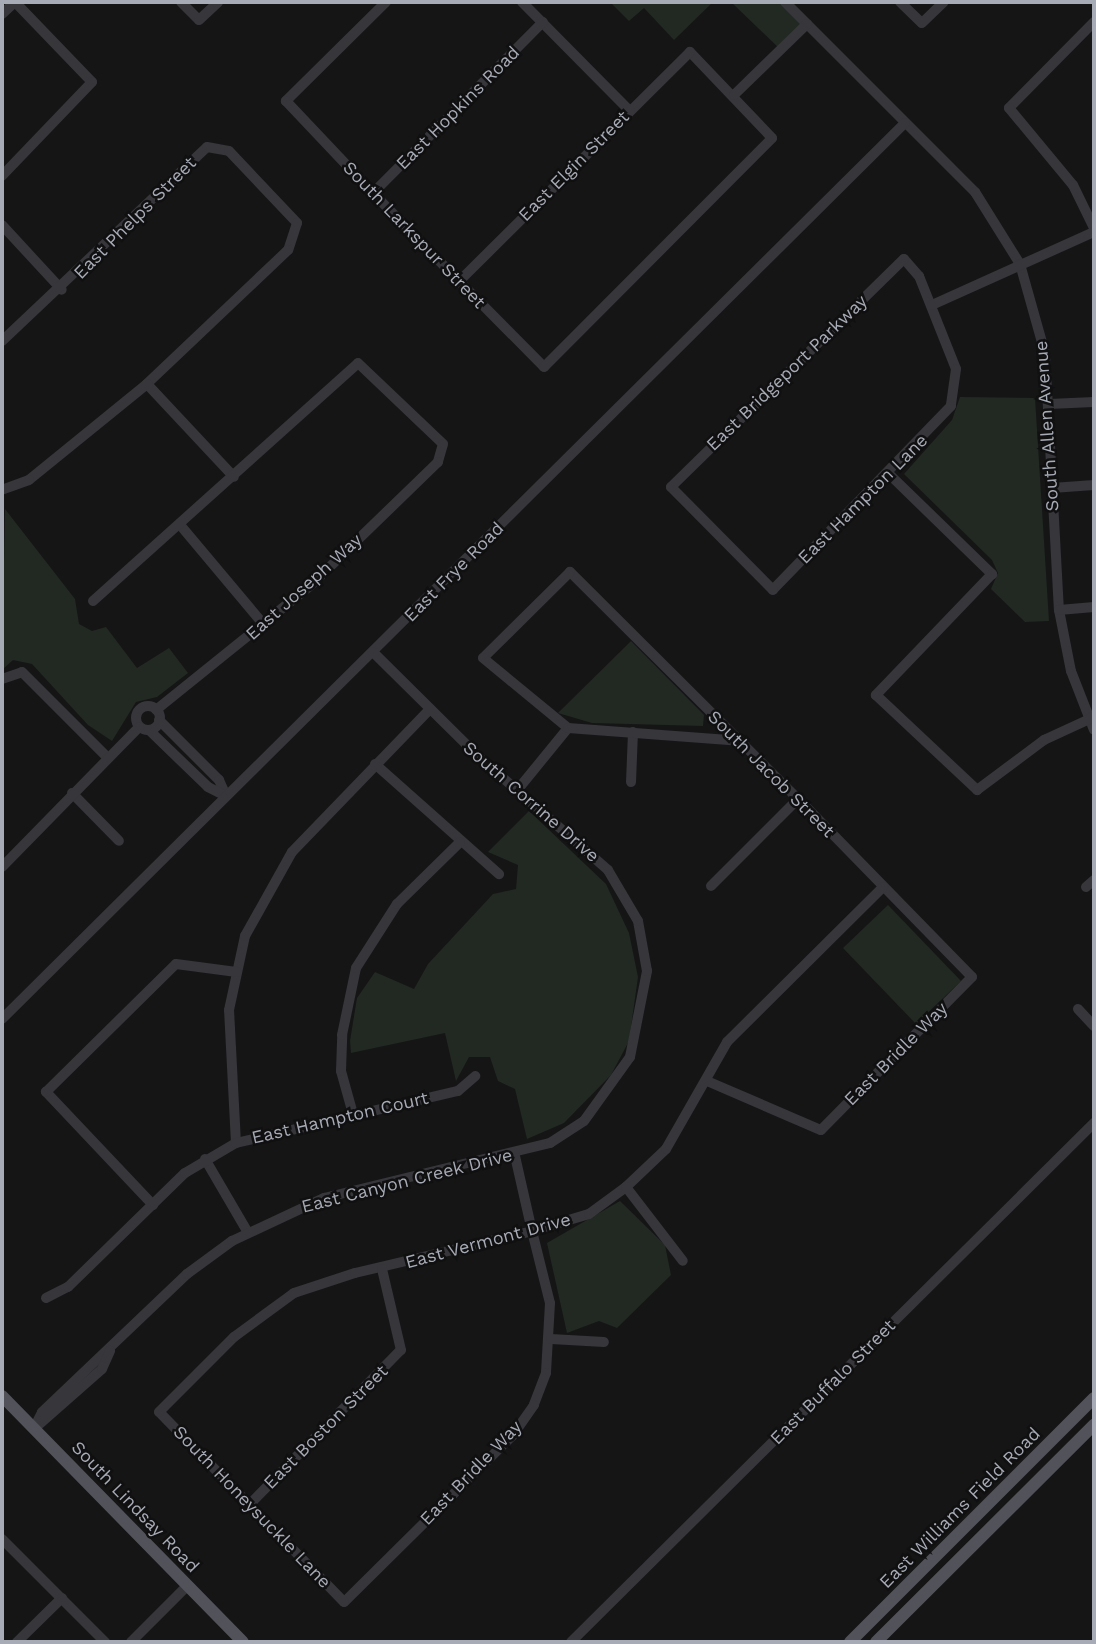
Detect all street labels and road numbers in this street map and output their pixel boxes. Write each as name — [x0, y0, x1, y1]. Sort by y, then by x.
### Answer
street label: East Hopkins Road — [392, 42, 524, 174]
street label: East Elgin Street — [514, 106, 634, 226]
street label: East Phelps Street — [69, 152, 201, 284]
street label: South Larkspur Street — [338, 157, 490, 313]
street label: East Bridgeport Parkway — [702, 291, 872, 455]
street label: South Allen Avenue — [1030, 339, 1064, 513]
street label: East Hampton Lane — [794, 430, 932, 568]
street label: East Frye Road — [400, 518, 508, 626]
street label: East Joseph Way — [241, 529, 367, 645]
street label: South Jacob Street — [703, 706, 839, 842]
street label: South Corrine Drive — [459, 737, 603, 867]
street label: East Bridle Way — [840, 998, 952, 1110]
street label: East Hampton Court — [250, 1087, 430, 1149]
street label: East Canyon Creek Drive — [299, 1144, 515, 1218]
street label: East Vermont Drive — [403, 1208, 573, 1274]
street label: East Buffalo Street — [766, 1315, 900, 1449]
street label: East Boston Street — [259, 1360, 393, 1494]
street label: East Bridle Way — [415, 1416, 527, 1530]
street label: South Honeysuckle Lane — [169, 1421, 335, 1593]
street label: East Williams Field Road — [875, 1423, 1045, 1593]
street label: South Lindsay Road — [67, 1437, 203, 1577]

